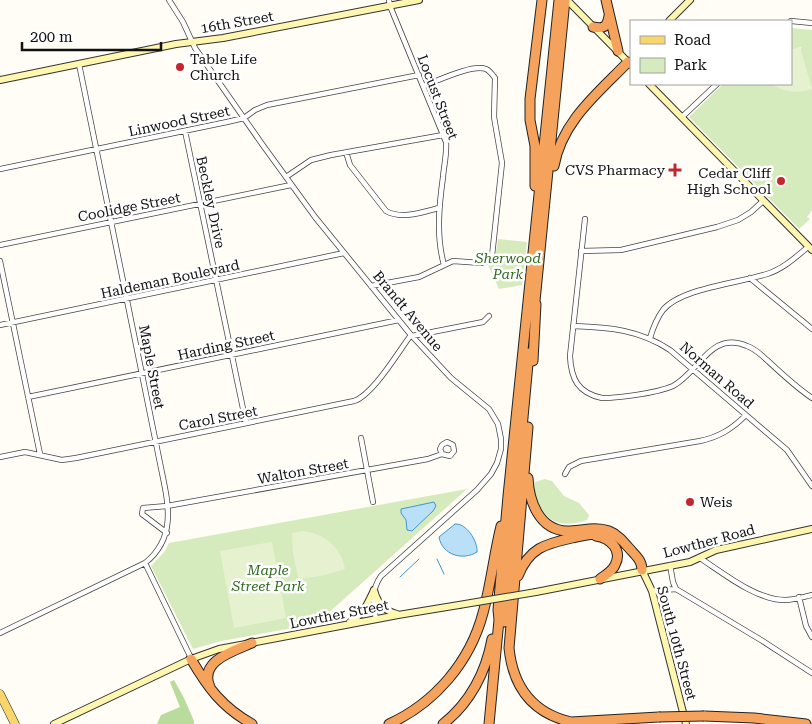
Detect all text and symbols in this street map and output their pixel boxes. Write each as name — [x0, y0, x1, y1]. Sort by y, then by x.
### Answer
street label: 16th Street — [199, 8, 275, 36]
scale bar — [22, 20, 161, 52]
legend — [630, 20, 792, 85]
text: 200 m — [30, 28, 73, 46]
text: Road — [674, 31, 711, 49]
place label: Table Life Church — [190, 51, 257, 83]
street label: Locust Street — [414, 52, 462, 142]
text: Park — [674, 56, 708, 74]
marker: Table Life Church — [174, 61, 186, 73]
street label: Linwood Street — [127, 102, 231, 140]
street label: Beckley Drive — [193, 154, 229, 250]
place label: CVS Pharmacy — [565, 162, 666, 178]
marker: CVS Pharmacy — [669, 164, 681, 176]
place label: Cedar Cliff High School — [687, 165, 772, 197]
marker: Cedar Cliff High School — [775, 175, 787, 187]
street label: Coolidge Street — [76, 189, 182, 225]
park label: Sherwood Park — [474, 250, 541, 282]
street label: Haldeman Boulevard — [99, 256, 241, 302]
street label: Brandt Avenue — [370, 268, 446, 355]
street label: Maple Street — [136, 323, 168, 411]
street label: Harding Street — [176, 327, 276, 363]
street label: Norman Road — [677, 339, 757, 411]
street label: Carol Street — [177, 403, 259, 433]
street label: Walton Street — [256, 455, 350, 487]
place label: Weis — [700, 494, 733, 510]
marker: Weis — [684, 496, 696, 508]
street label: Lowther Road — [661, 521, 757, 561]
park label: Maple Street Park — [231, 562, 305, 594]
street label: South 10th Street — [654, 584, 700, 702]
street label: Lowther Street — [288, 597, 390, 631]

